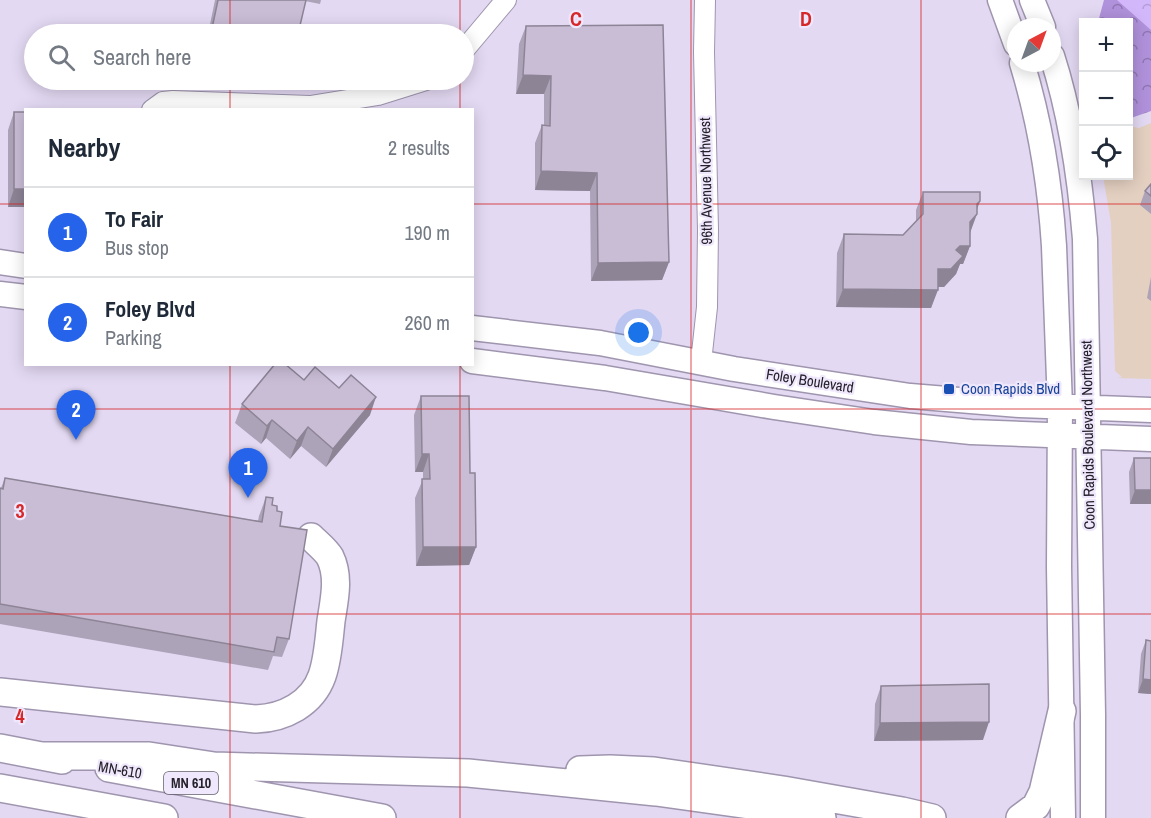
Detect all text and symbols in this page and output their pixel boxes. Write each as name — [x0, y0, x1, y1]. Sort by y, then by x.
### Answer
text: C — [570, 5, 582, 32]
text: D — [800, 5, 812, 32]
north arrow — [1007, 18, 1061, 72]
map controls — [1079, 18, 1133, 180]
button: + — [1079, 18, 1133, 72]
search box — [24, 24, 474, 90]
icon: search — [45, 41, 78, 74]
text: Search here — [93, 42, 191, 72]
button: − — [1079, 72, 1133, 126]
street label: 96th Avenue Northwest — [694, 117, 717, 245]
button: locate — [1079, 126, 1133, 180]
text: Nearby — [48, 130, 120, 165]
text: 2 results — [388, 134, 450, 161]
text: To Fair — [105, 204, 163, 234]
text: 1 — [63, 219, 72, 246]
text: 190 m — [404, 219, 450, 246]
text: Bus stop — [105, 234, 169, 261]
text: Foley Blvd — [105, 294, 195, 324]
text: 2 — [63, 309, 72, 336]
text: 260 m — [404, 309, 450, 336]
your location — [624, 318, 653, 347]
text: Parking — [105, 324, 162, 351]
street label: Coon Rapids Boulevard Northwest — [1075, 340, 1100, 530]
street label: Foley Boulevard — [765, 363, 855, 398]
place label: Coon Rapids Blvd — [961, 378, 1060, 399]
marker: Coon Rapids Blvd — [942, 382, 956, 396]
pin: 2 — [56, 390, 96, 440]
pin: 1 — [228, 448, 268, 498]
text: 3 — [15, 497, 25, 524]
text: 4 — [15, 702, 25, 729]
street label: MN-610 — [97, 755, 144, 784]
road number: MN 610 — [164, 772, 218, 794]

